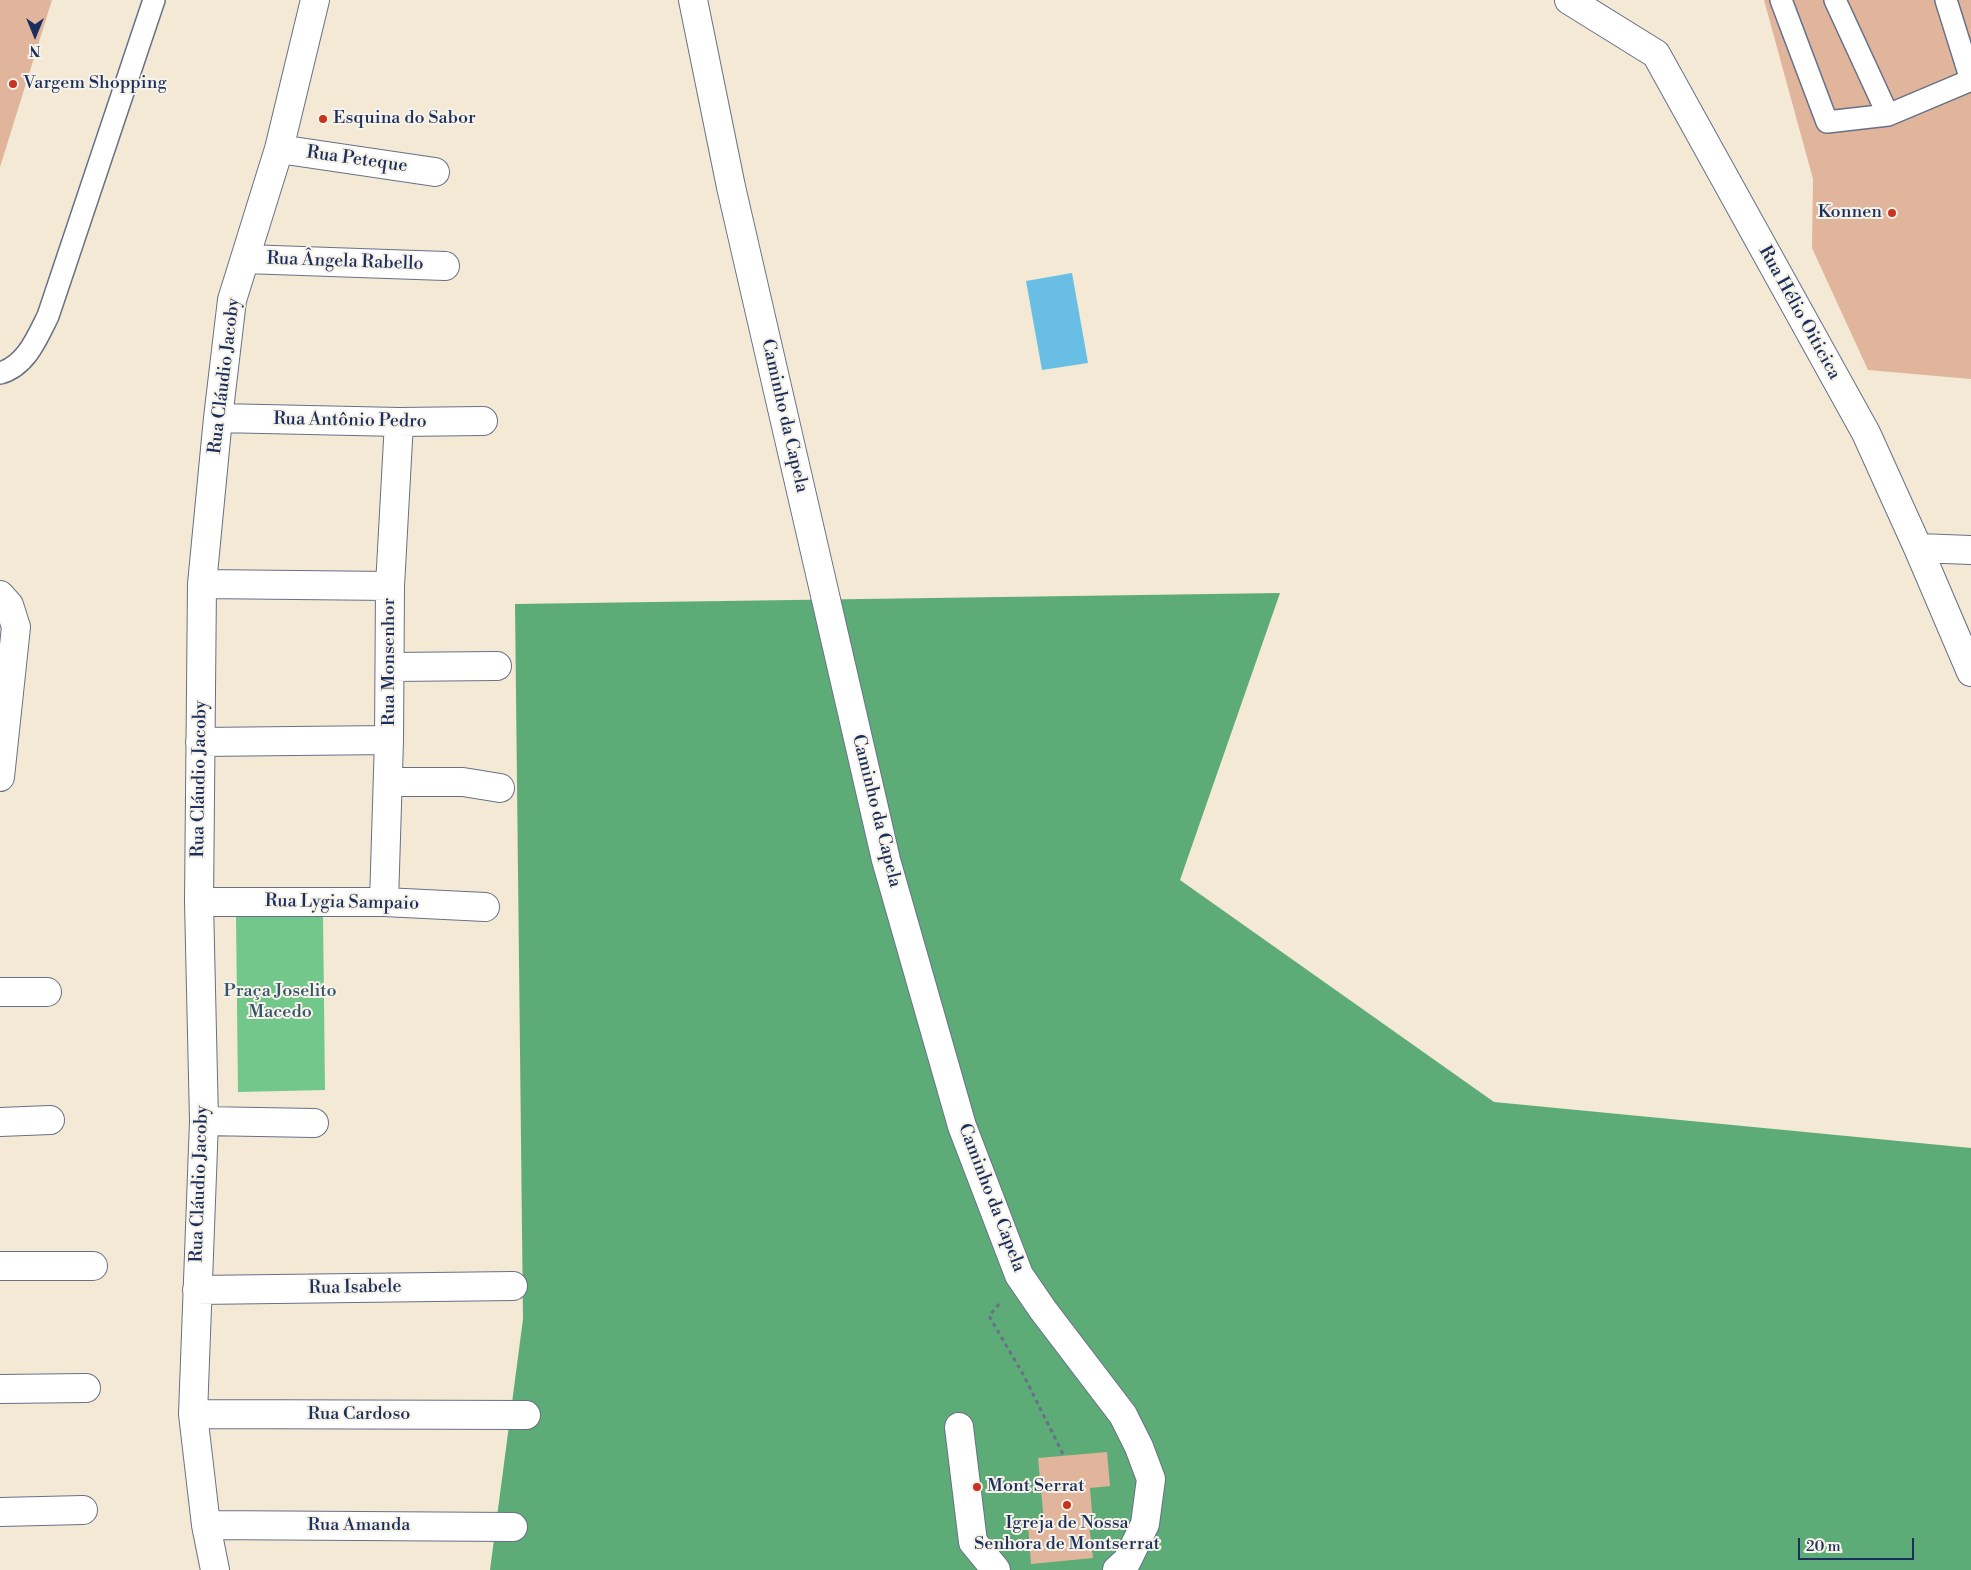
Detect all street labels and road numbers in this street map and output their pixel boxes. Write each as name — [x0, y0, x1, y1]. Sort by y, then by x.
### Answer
street label: Rua Peteque — [305, 142, 409, 178]
street label: Rua Hélio Oiticica — [1753, 242, 1845, 384]
street label: Rua Ângela Rabello — [266, 248, 424, 276]
street label: Rua Cláudio Jacoby — [205, 297, 245, 455]
street label: Caminho da Capela — [756, 337, 812, 495]
street label: Rua Antônio Pedro — [273, 409, 427, 433]
street label: Rua Monsenhor — [379, 598, 401, 726]
street label: Rua Cláudio Jacoby — [188, 700, 212, 858]
street label: Caminho da Capela — [847, 732, 905, 890]
street label: Rua Lygia Sampaio — [265, 891, 419, 915]
street label: Rua Cláudio Jacoby — [186, 1105, 214, 1263]
street label: Caminho da Capela — [953, 1121, 1029, 1275]
street label: Rua Isabele — [308, 1276, 402, 1300]
street label: Rua Cardoso — [308, 1404, 410, 1426]
street label: Rua Amanda — [308, 1515, 410, 1537]

